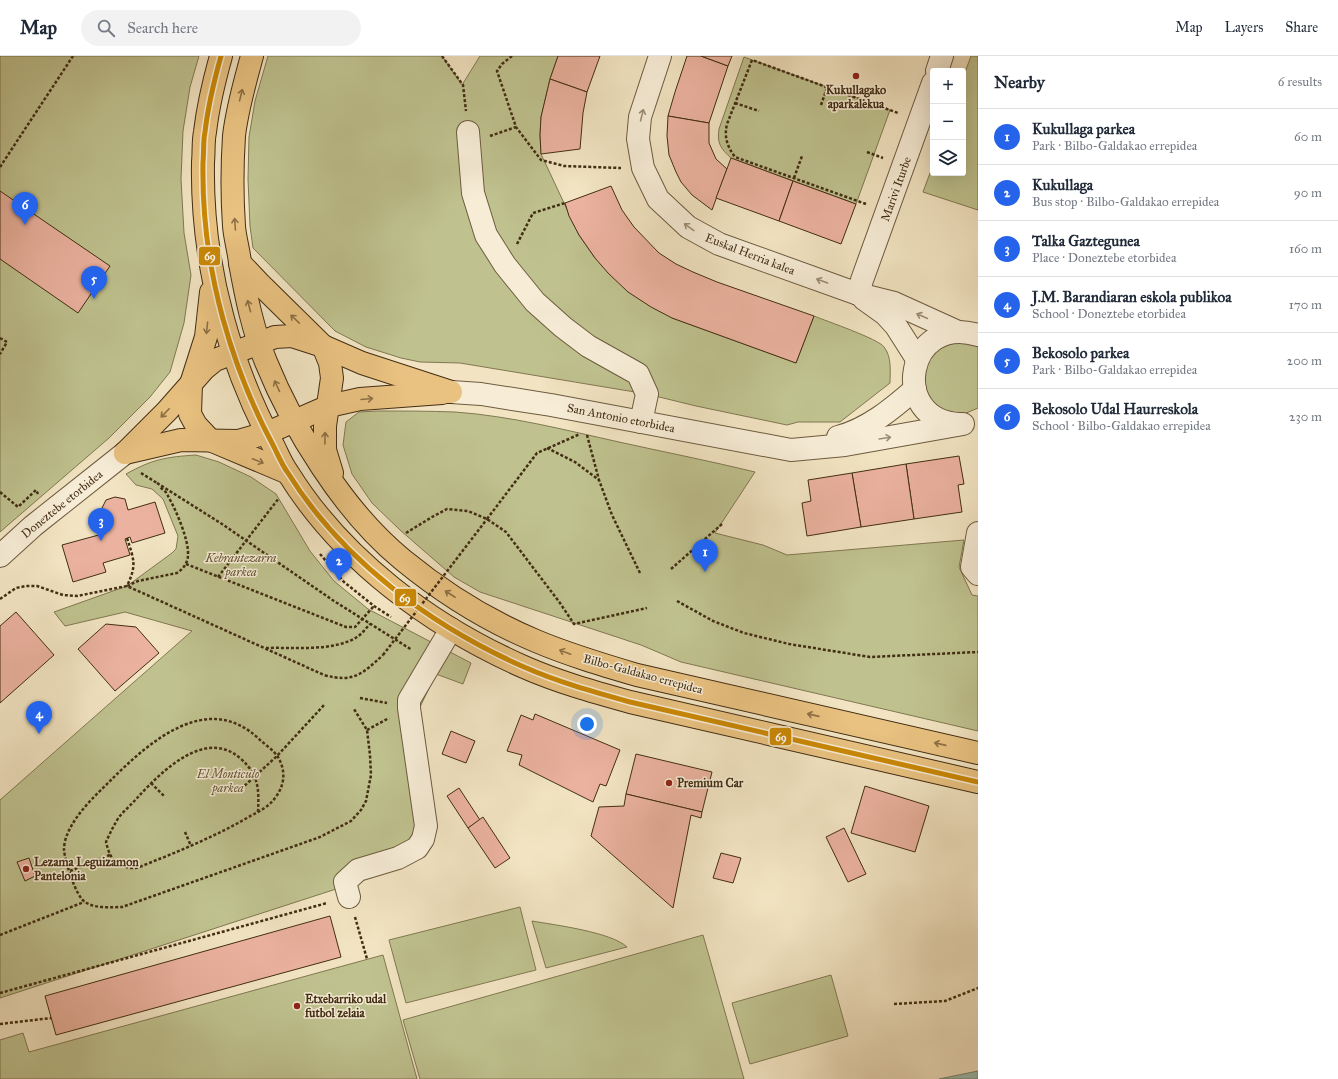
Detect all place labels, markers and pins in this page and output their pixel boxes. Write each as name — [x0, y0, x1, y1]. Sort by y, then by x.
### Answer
marker: Kukullagako aparkalekua — [851, 71, 861, 81]
place label: Kukullagako aparkalekua — [826, 83, 886, 112]
pin: 6 — [12, 192, 38, 225]
pin: 5 — [81, 266, 107, 299]
pin: 3 — [88, 508, 114, 541]
pin: 1 — [692, 539, 718, 572]
pin: 2 — [326, 548, 352, 581]
pin: 4 — [26, 701, 52, 734]
place label: Premium Car — [677, 776, 744, 790]
marker: Premium Car — [664, 778, 674, 788]
place label: Lezama Leguizamon Pantelonia — [34, 855, 139, 883]
marker: Lezama Leguizamon Pantelonia — [21, 864, 31, 874]
place label: Etxebarriko udal futbol zelaia — [304, 992, 387, 1020]
marker: Etxebarriko udal futbol zelaia — [292, 1001, 302, 1011]

